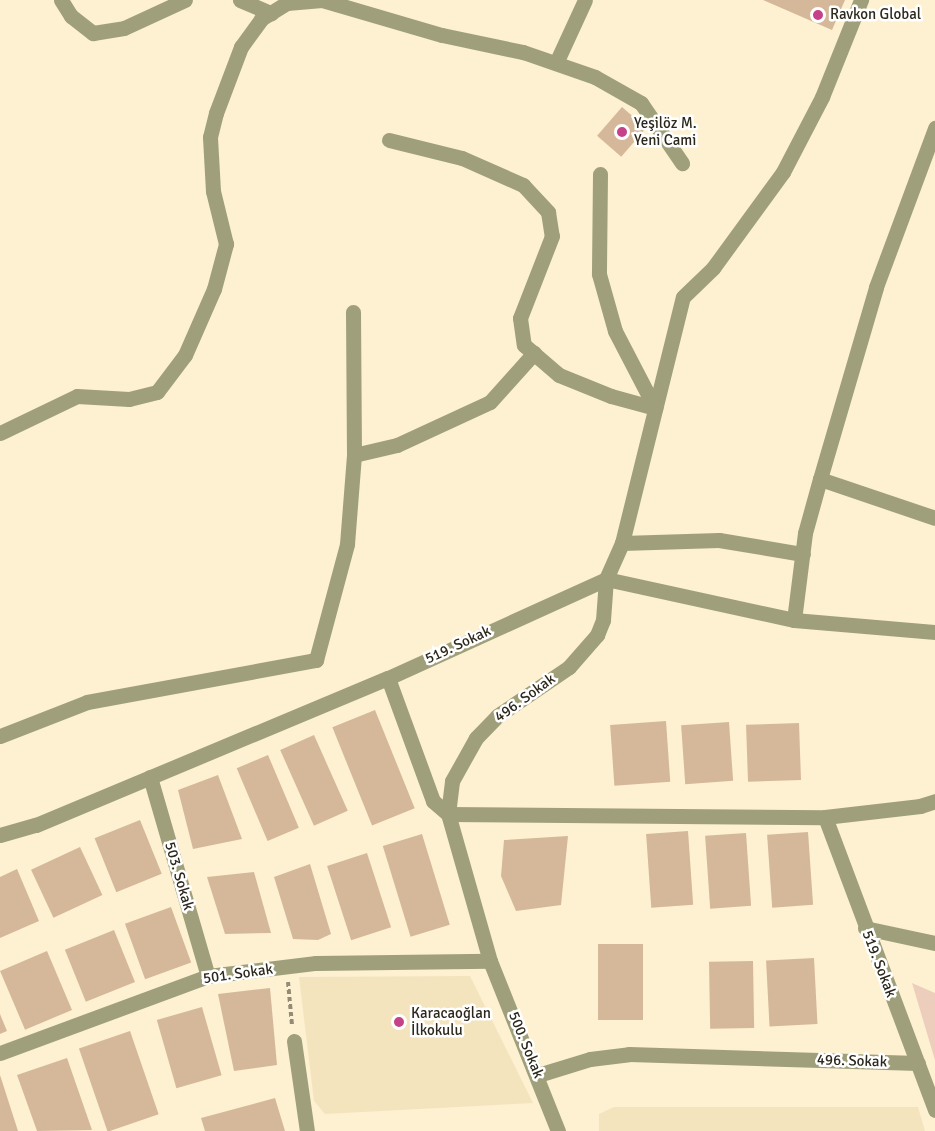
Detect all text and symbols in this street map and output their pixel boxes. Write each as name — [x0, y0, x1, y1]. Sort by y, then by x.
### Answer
place label: Ravkon Global — [830, 6, 921, 24]
marker: Ravkon Global — [811, 8, 825, 22]
place label: Yeşilöz M. Yeni Cami — [634, 114, 697, 149]
marker: Yeşilöz M. Yeni Cami — [615, 125, 629, 139]
street label: 519. Sokak — [422, 622, 494, 668]
street label: 496. Sokak — [491, 670, 559, 726]
street label: 503. Sokak — [161, 840, 197, 912]
street label: 519. Sokak — [858, 928, 900, 1000]
street label: 501. Sokak — [202, 960, 274, 988]
place label: Karacaoğlan İlkokulu — [411, 1004, 491, 1039]
street label: 500. Sokak — [504, 1009, 548, 1081]
marker: Karacaoğlan İlkokulu — [392, 1015, 406, 1029]
street label: 496. Sokak — [817, 1051, 887, 1071]

